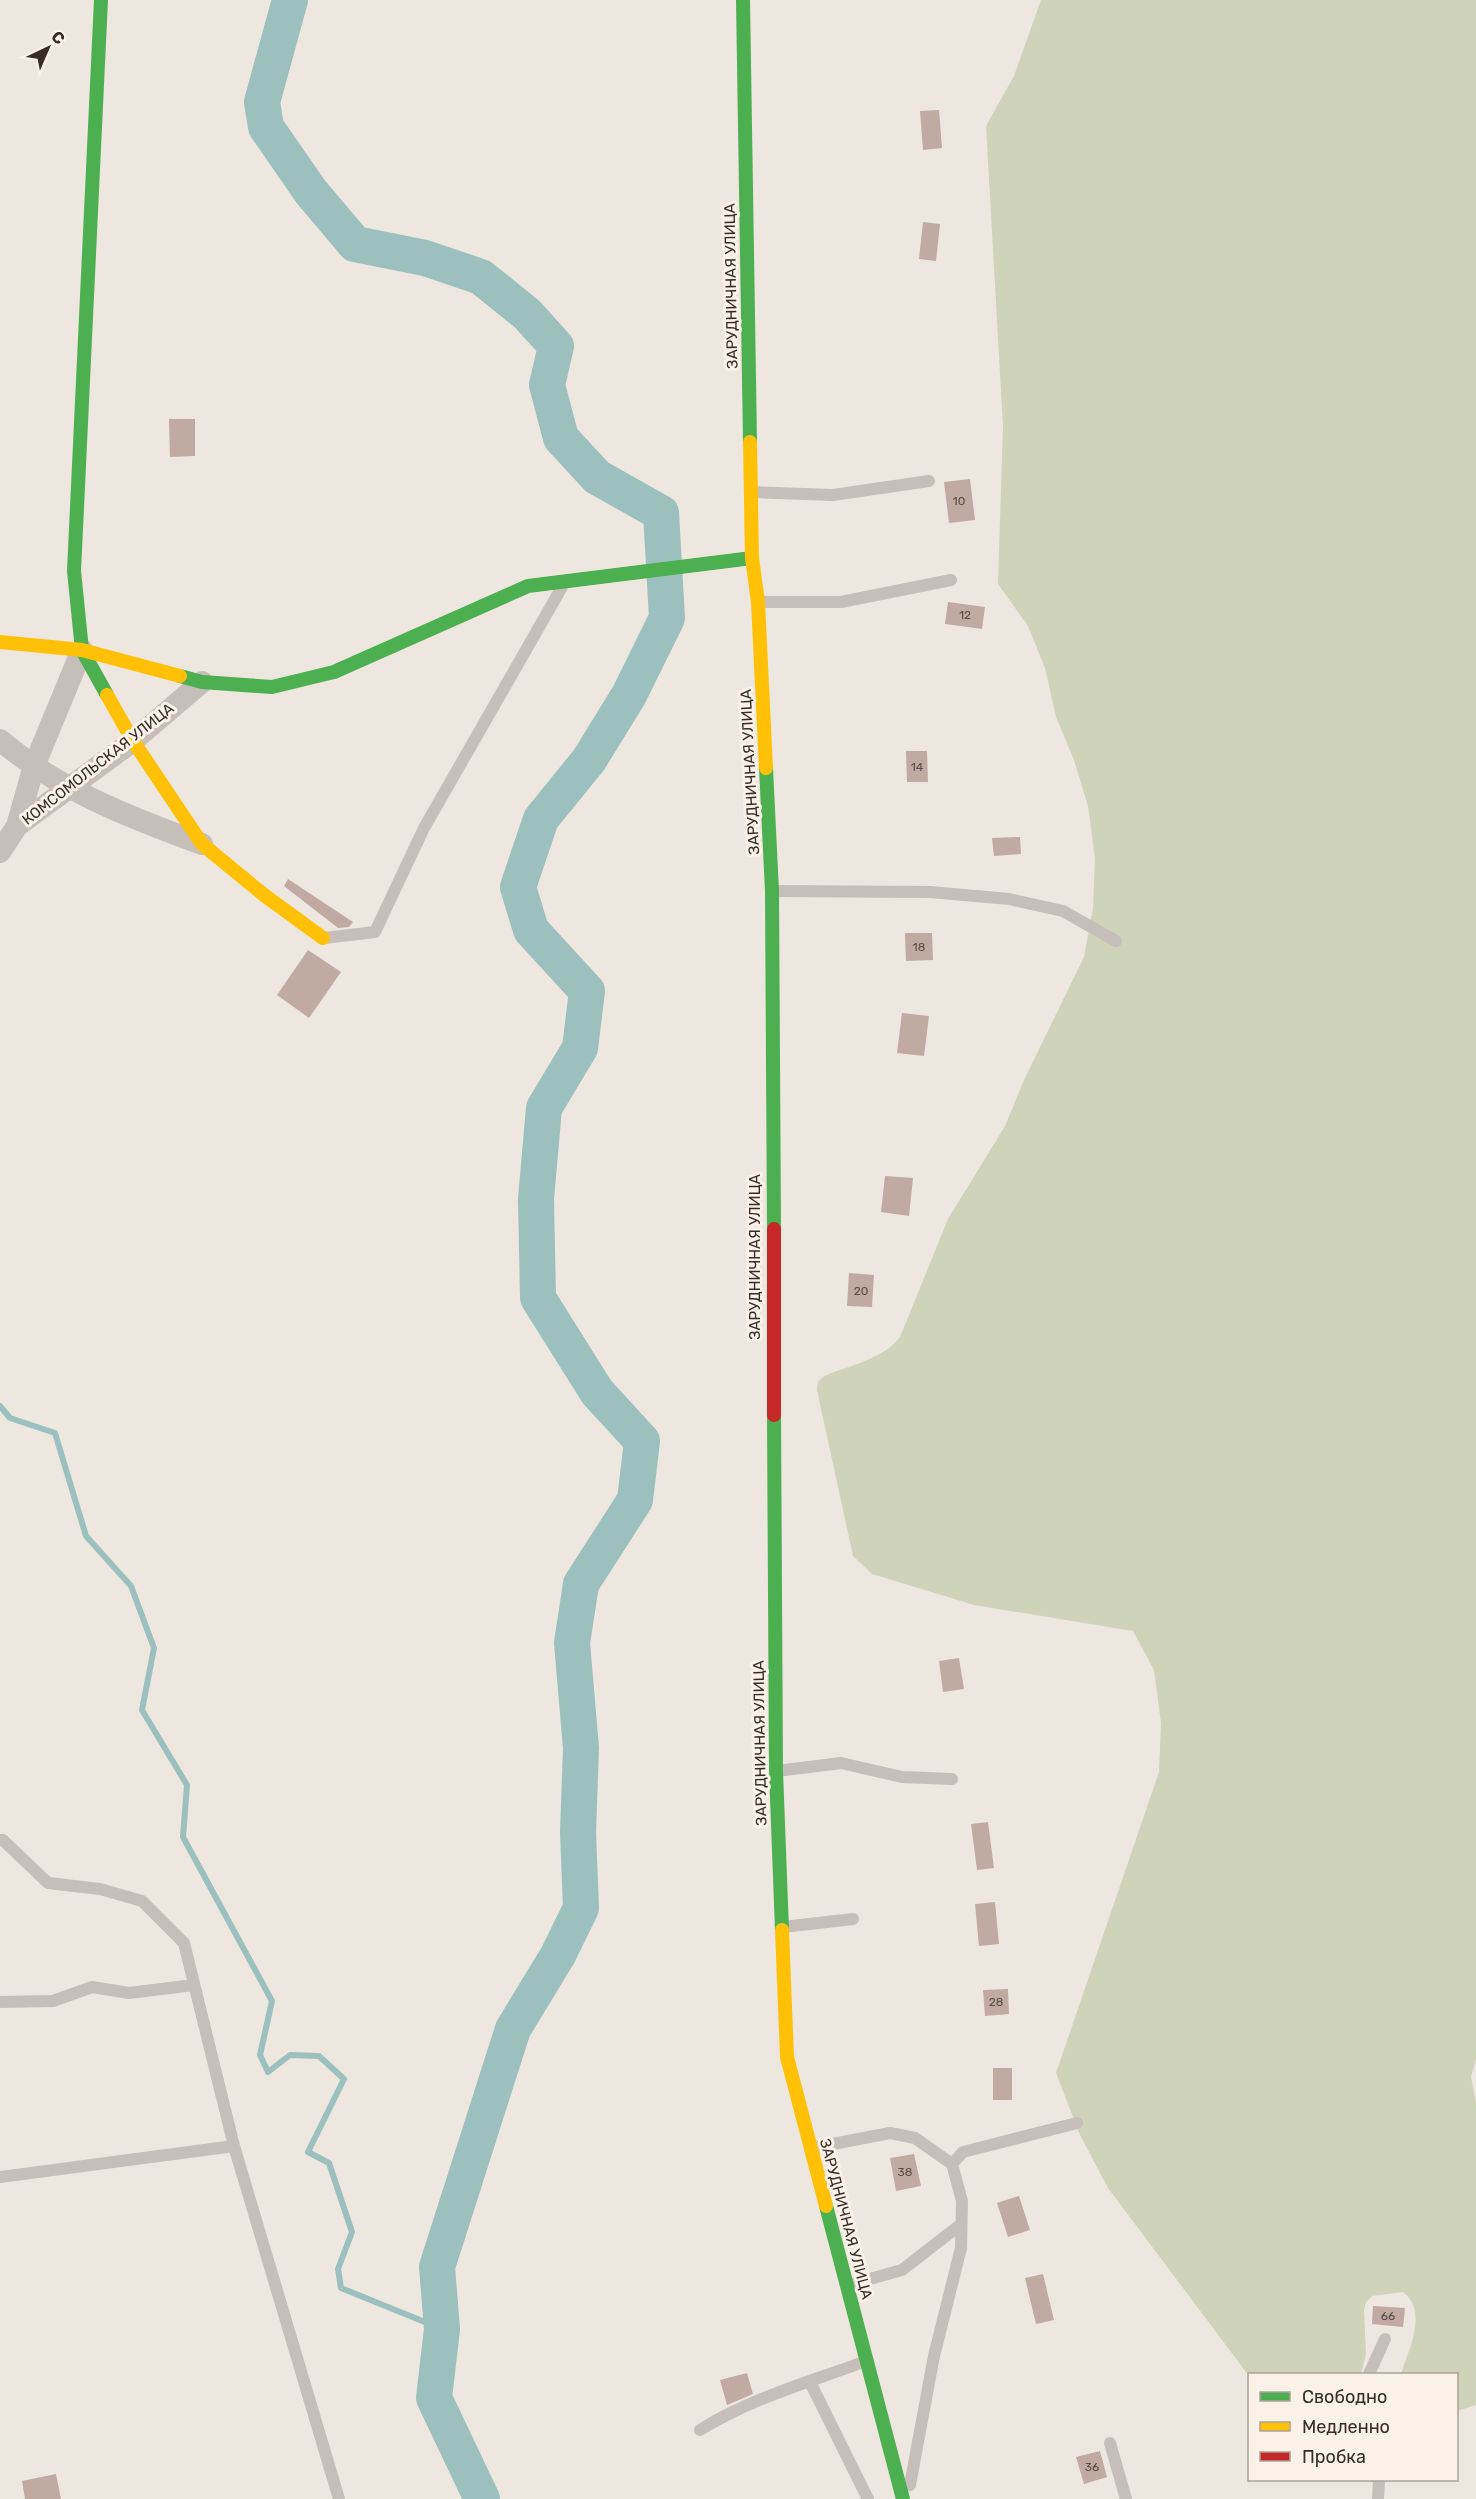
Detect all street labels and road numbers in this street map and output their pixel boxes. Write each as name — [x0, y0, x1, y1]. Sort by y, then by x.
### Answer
street label: ЗАРУДНИЧНАЯ УЛИЦА — [721, 203, 741, 369]
street label: ЗАРУДНИЧНАЯ УЛИЦА — [737, 689, 763, 855]
street label: КОМСОМОЛЬСКАЯ УЛИЦА — [19, 699, 177, 829]
street label: ЗАРУДНИЧНАЯ УЛИЦА — [746, 1174, 764, 1340]
street label: ЗАРУДНИЧНАЯ УЛИЦА — [750, 1660, 770, 1826]
street label: ЗАРУДНИЧНАЯ УЛИЦА — [816, 2137, 876, 2301]

